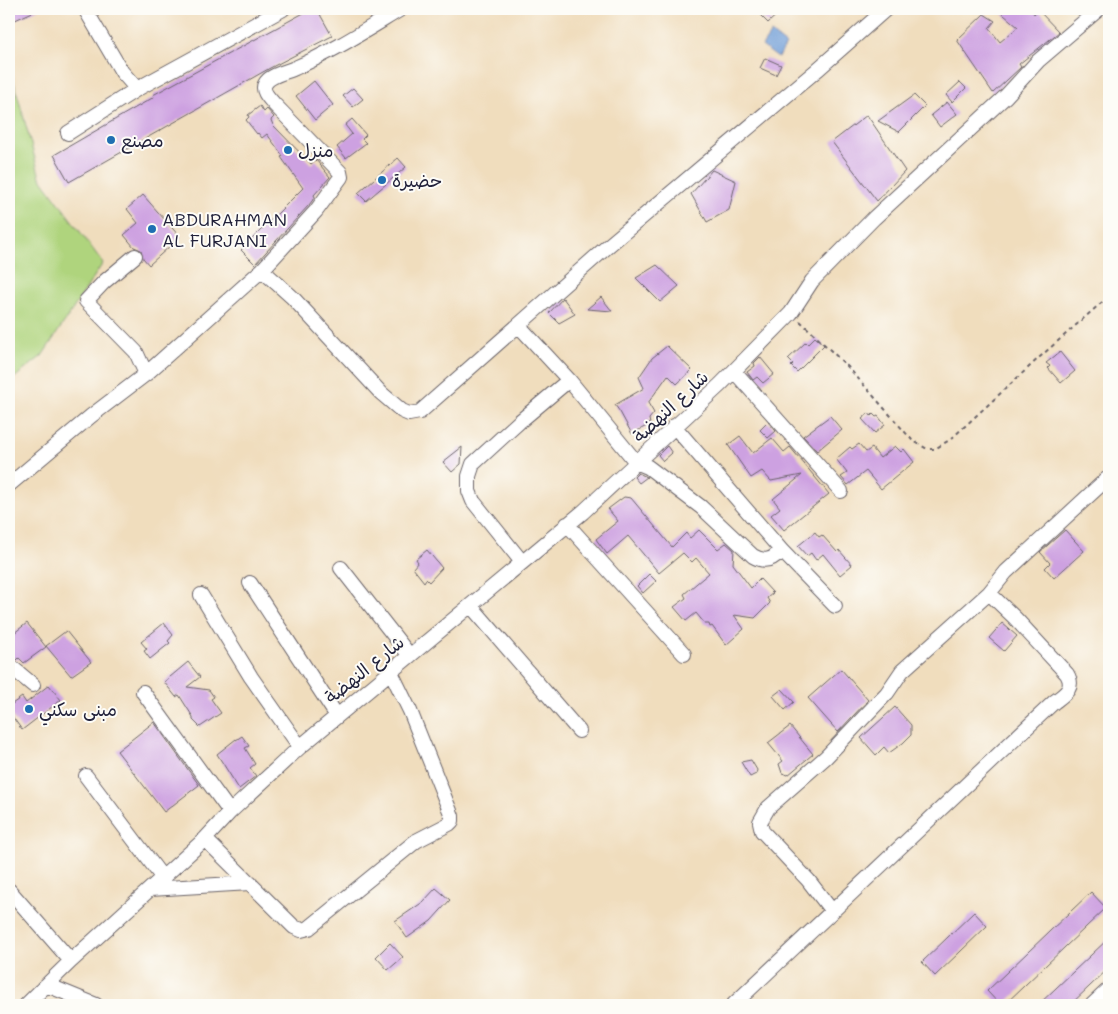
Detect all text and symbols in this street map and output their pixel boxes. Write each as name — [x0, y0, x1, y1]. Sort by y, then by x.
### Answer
place label: مصنع — [121, 128, 164, 154]
marker: مصنع — [105, 134, 117, 146]
place label: منزل — [298, 138, 333, 162]
marker: منزل — [282, 144, 294, 156]
place label: حضيرة — [392, 168, 442, 192]
marker: حضيرة — [376, 174, 388, 186]
place label: ABDURAHMAN AL FURJANI — [162, 207, 287, 252]
marker: ABDURAHMAN AL FURJANI — [146, 223, 158, 235]
street label: شارع النهضة — [627, 365, 714, 448]
street label: شارع النهضة — [319, 630, 409, 709]
place label: مبنى سكني — [39, 697, 117, 726]
marker: مبنى سكني — [23, 703, 35, 715]

